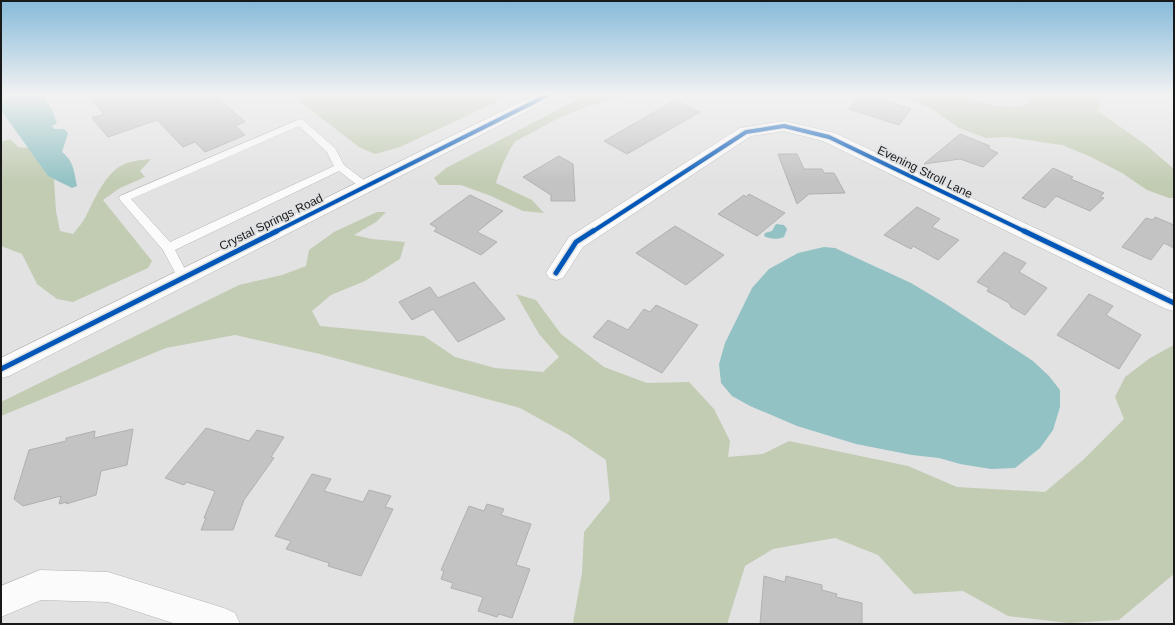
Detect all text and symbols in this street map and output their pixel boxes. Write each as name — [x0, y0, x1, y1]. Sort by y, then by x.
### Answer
street label: Evening Stroll Lane — [875, 143, 975, 201]
street label: Crystal Springs Road — [217, 191, 325, 253]

